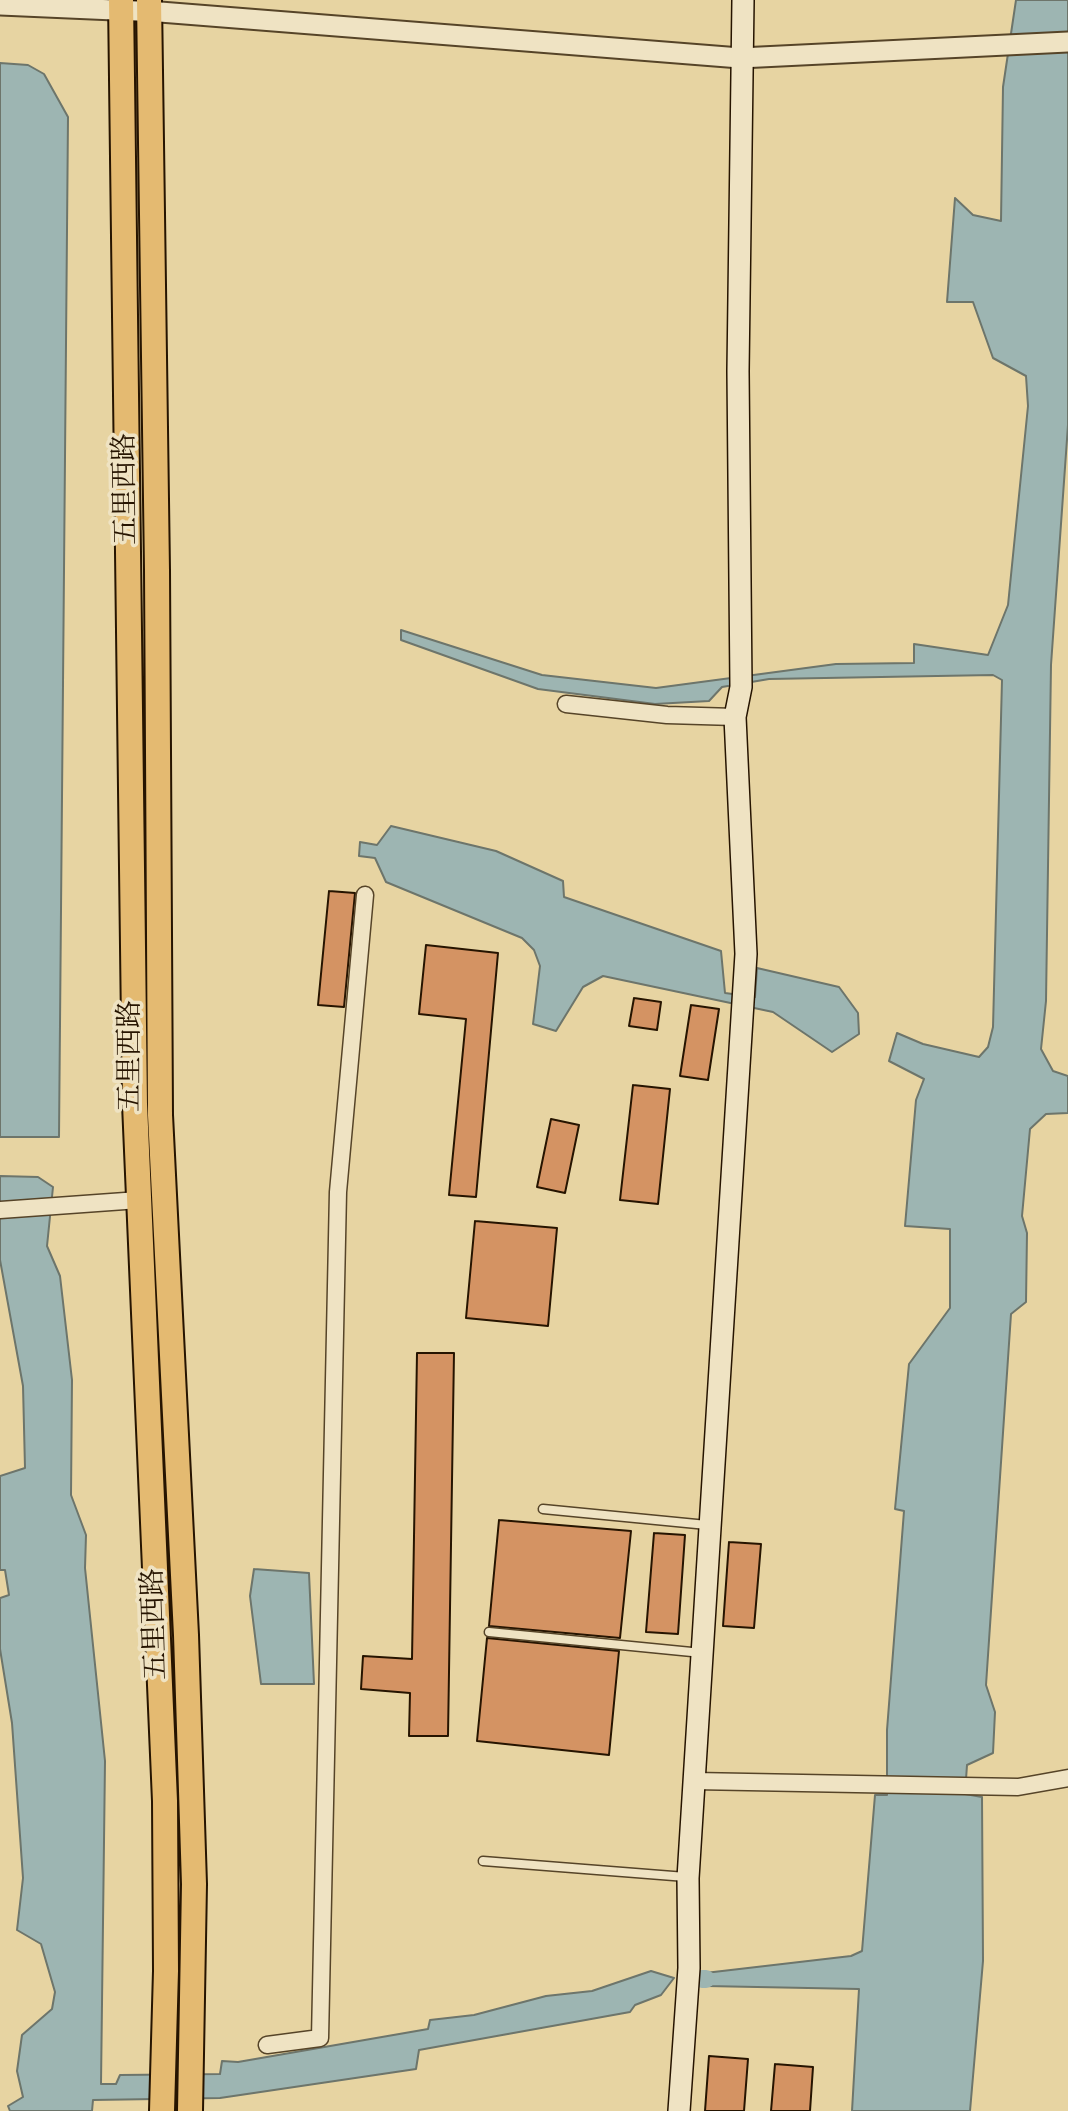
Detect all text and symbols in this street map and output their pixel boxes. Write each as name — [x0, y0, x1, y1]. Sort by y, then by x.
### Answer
street label: 五里西路 — [108, 433, 144, 545]
street label: 五里西路 — [113, 1000, 147, 1112]
street label: 五里西路 — [136, 1567, 174, 1681]

